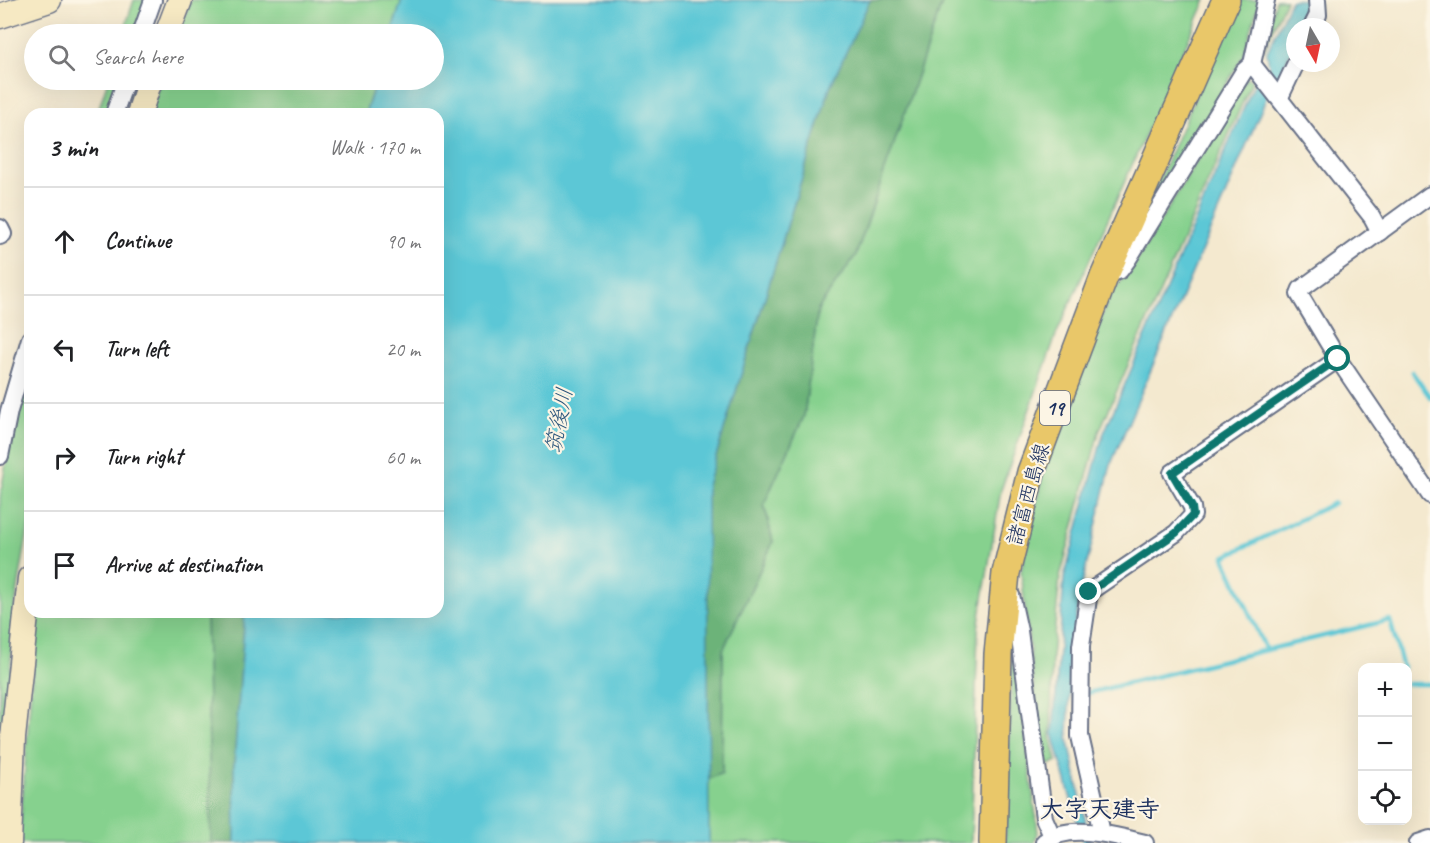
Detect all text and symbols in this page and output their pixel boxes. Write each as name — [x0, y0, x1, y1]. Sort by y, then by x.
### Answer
north arrow — [1286, 18, 1340, 72]
search box — [24, 24, 444, 90]
icon: search — [45, 41, 78, 74]
text: Search here — [93, 43, 183, 71]
text: 3 min — [48, 131, 98, 164]
text: Walk · 170 m — [330, 135, 420, 160]
icon: ahead — [48, 225, 81, 258]
text: Continue — [105, 227, 171, 255]
text: 90 m — [386, 229, 420, 254]
icon: left — [48, 333, 81, 366]
text: Turn left — [105, 335, 169, 363]
text: 20 m — [386, 337, 420, 362]
route start — [1324, 345, 1350, 371]
water label: 筑後川 — [539, 385, 579, 455]
road number: 19 — [1040, 391, 1070, 425]
street label: 諸富西島線 — [1001, 440, 1055, 548]
icon: right — [48, 441, 81, 474]
text: Turn right — [105, 443, 182, 471]
text: 60 m — [386, 445, 420, 470]
icon: arrive — [48, 549, 81, 582]
text: Arrive at destination — [105, 551, 262, 579]
route end — [1075, 578, 1101, 604]
map controls — [1358, 663, 1412, 825]
button: + — [1358, 663, 1412, 717]
button: − — [1358, 717, 1412, 771]
button: locate — [1358, 771, 1412, 825]
district label: 大字天建寺 — [1040, 794, 1160, 824]

